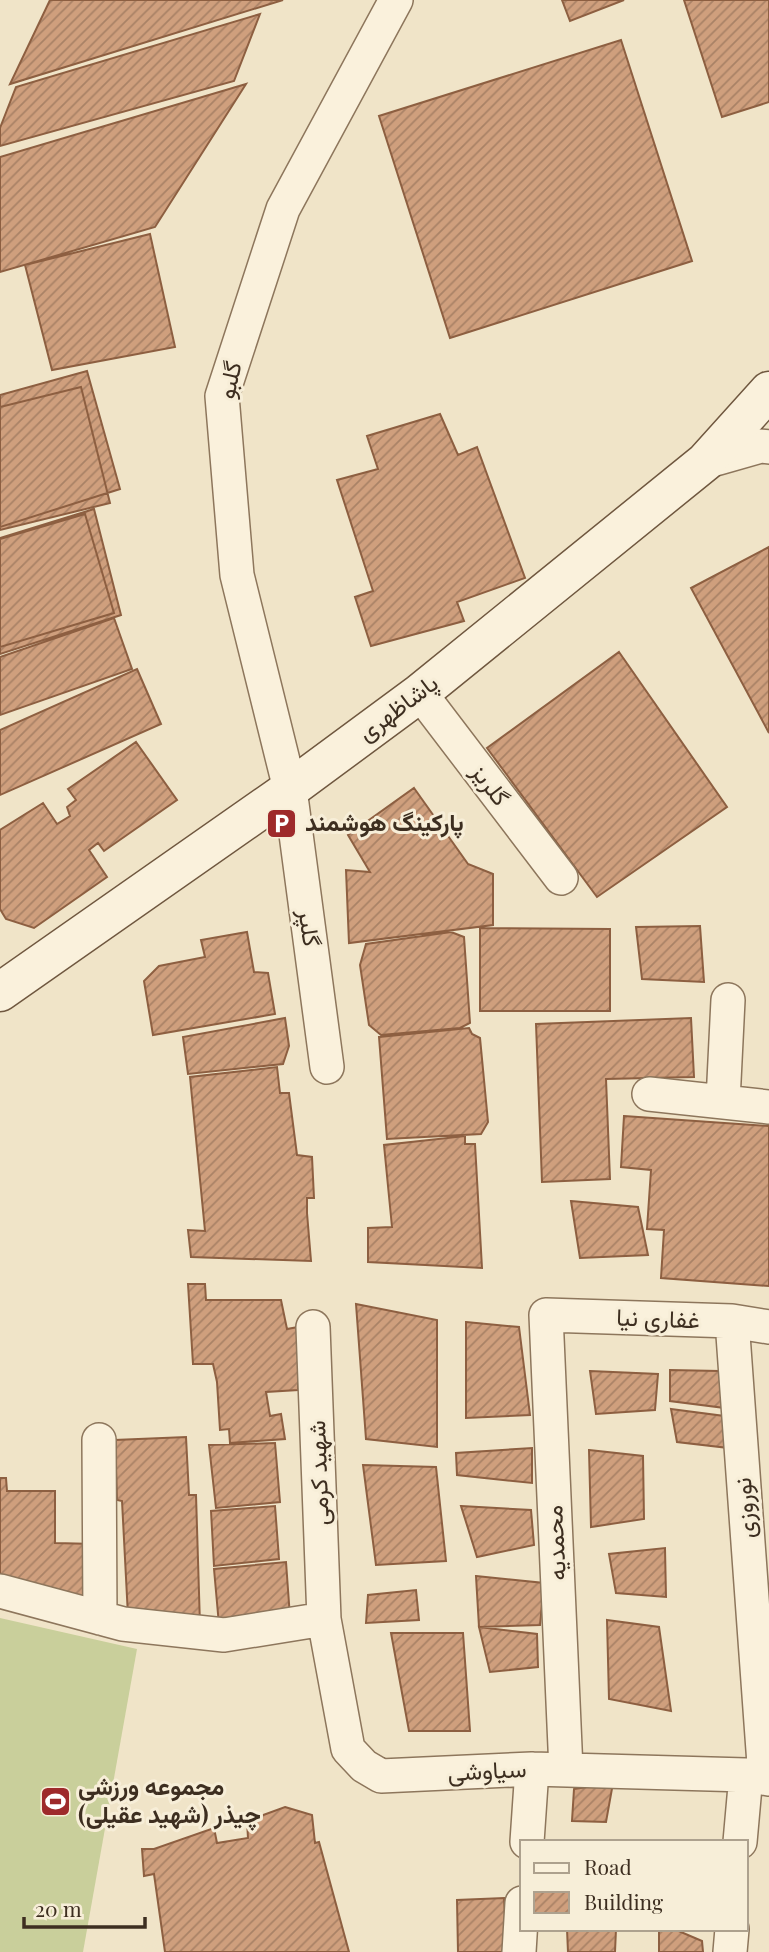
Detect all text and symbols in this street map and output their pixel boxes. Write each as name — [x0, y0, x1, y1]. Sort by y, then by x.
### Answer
street label: گلبو — [208, 358, 249, 402]
street label: پاشاظهری — [350, 666, 445, 749]
street label: گلریز — [464, 755, 518, 812]
place label: پارکینگ هوشمند — [305, 805, 464, 839]
parking icon: پارکینگ هوشمند — [265, 806, 299, 840]
street label: گلپر — [290, 906, 329, 949]
street label: غفاری نیا — [616, 1300, 700, 1335]
street label: شهید کرمی — [299, 1420, 336, 1526]
street label: نوروزی — [725, 1476, 762, 1540]
street label: محمدیه — [536, 1505, 572, 1582]
street label: سیاوشی — [447, 1751, 527, 1788]
place label: مجموعه ورزشی چیذر (شهید عقیلی) — [78, 1769, 261, 1831]
sports icon: مجموعه ورزشی چیذر (شهید عقیلی) — [38, 1784, 72, 1818]
legend — [520, 1840, 748, 1931]
text: Road — [584, 1852, 632, 1880]
scale bar — [24, 1885, 145, 1929]
text: Building — [584, 1887, 663, 1915]
text: 20 m — [35, 1894, 82, 1922]

